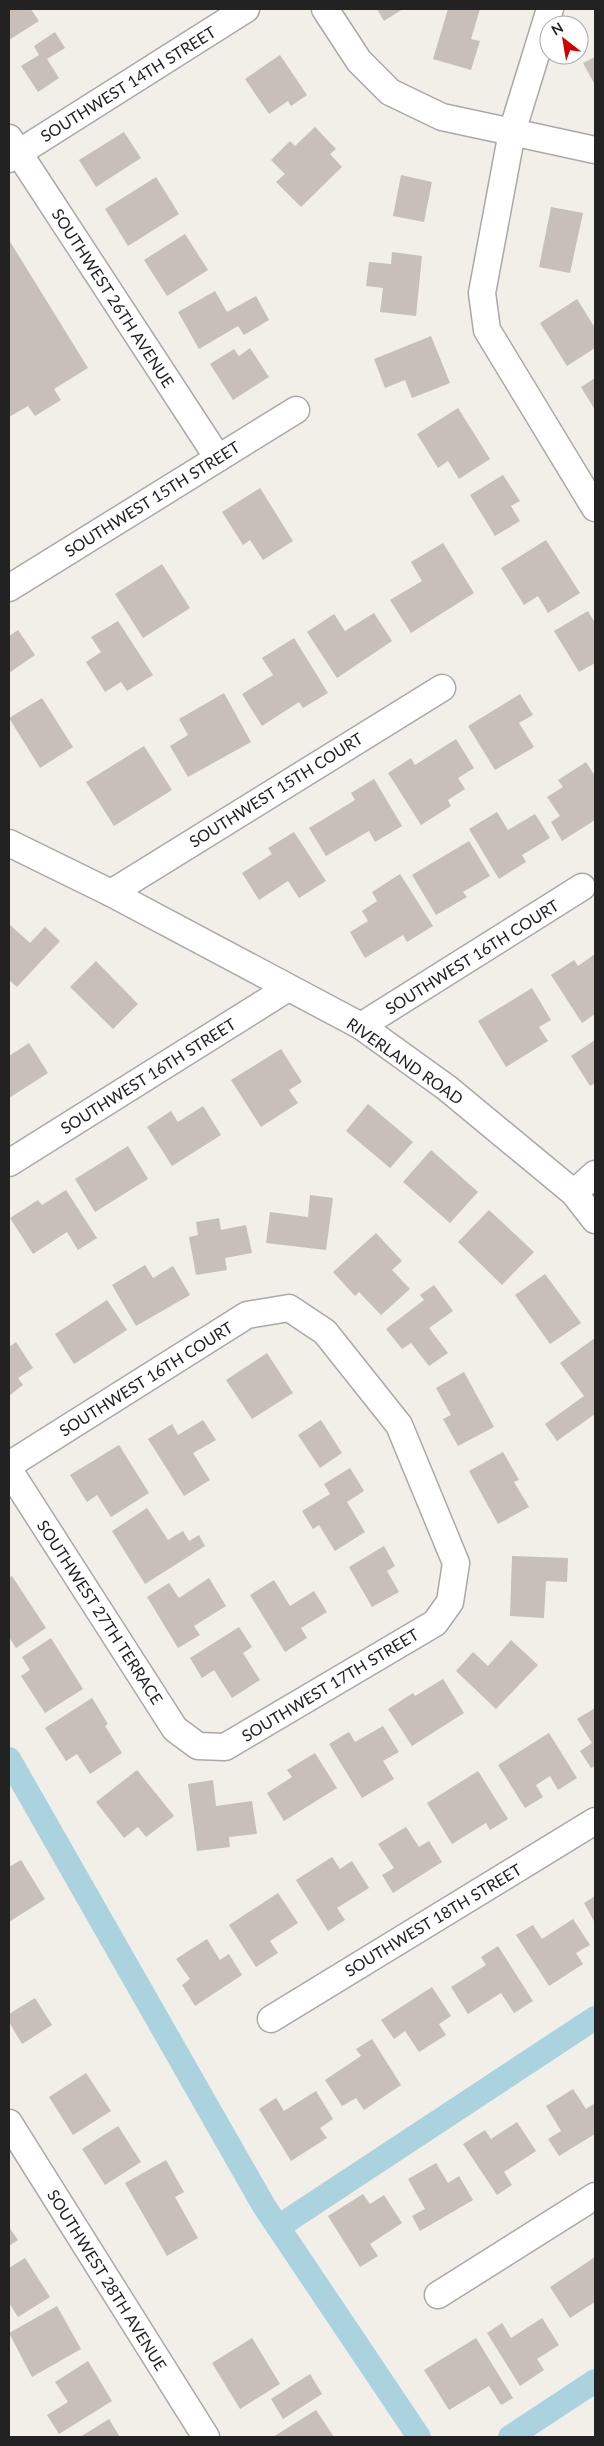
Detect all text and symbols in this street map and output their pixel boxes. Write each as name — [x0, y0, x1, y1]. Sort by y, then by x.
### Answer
north arrow — [539, 15, 589, 65]
text: N — [548, 18, 566, 38]
street label: SOUTHWEST 14TH STREET — [37, 21, 219, 145]
street label: SOUTHWEST 26TH AVENUE — [48, 205, 178, 391]
street label: SOUTHWEST 15TH STREET — [61, 436, 243, 560]
street label: SOUTHWEST 15TH COURT — [185, 728, 366, 851]
street label: SOUTHWEST 16TH COURT — [381, 895, 562, 1018]
street label: SOUTHWEST 16TH STREET — [57, 1013, 239, 1137]
street label: RIVERLAND ROAD — [344, 1013, 467, 1108]
street label: SOUTHWEST 16TH COURT — [55, 1317, 236, 1440]
street label: SOUTHWEST 27TH TERRACE — [34, 1516, 167, 1707]
street label: SOUTHWEST 17TH STREET — [238, 1624, 422, 1745]
street label: SOUTHWEST 18TH STREET — [341, 1859, 525, 1980]
street label: SOUTHWEST 28TH AVENUE — [44, 2186, 171, 2374]

